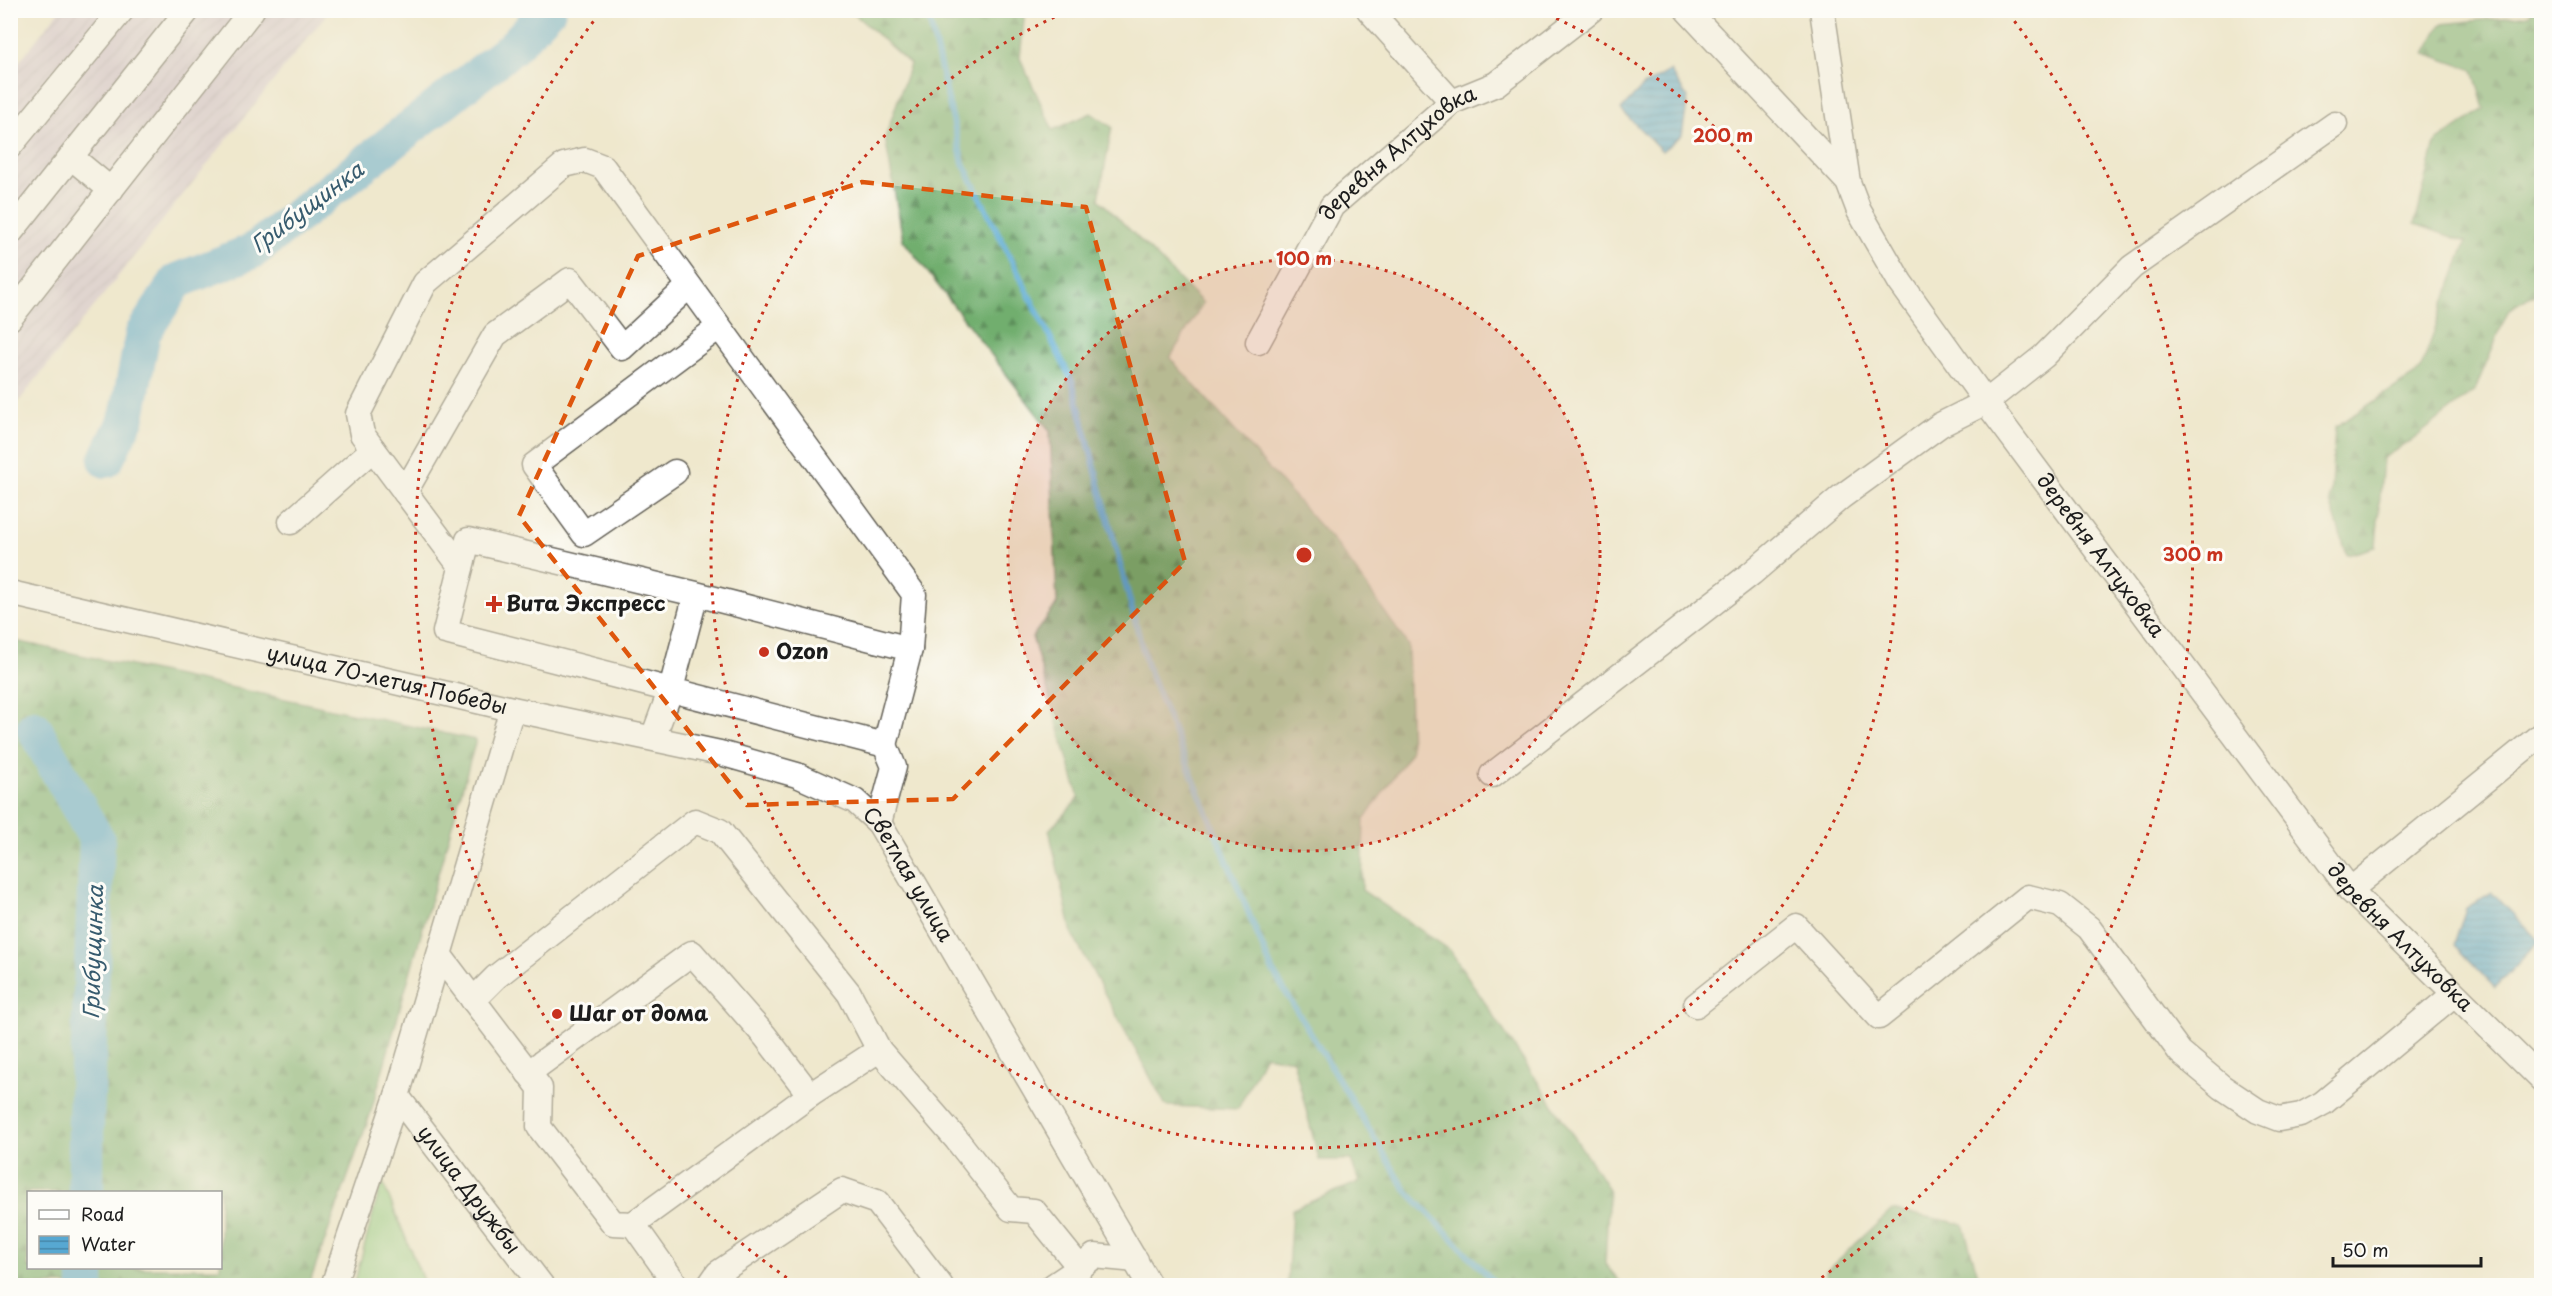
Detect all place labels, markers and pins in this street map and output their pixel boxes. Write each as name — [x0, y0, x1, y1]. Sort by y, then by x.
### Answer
centre of rings — [1294, 545, 1314, 565]
place label: Вита Экспресс — [506, 586, 666, 618]
marker: Вита Экспресс — [487, 597, 501, 611]
place label: Ozon — [776, 634, 829, 666]
marker: Ozon — [757, 645, 771, 659]
place label: Шаг от дома — [569, 996, 709, 1028]
marker: Шаг от дома — [550, 1007, 564, 1021]

